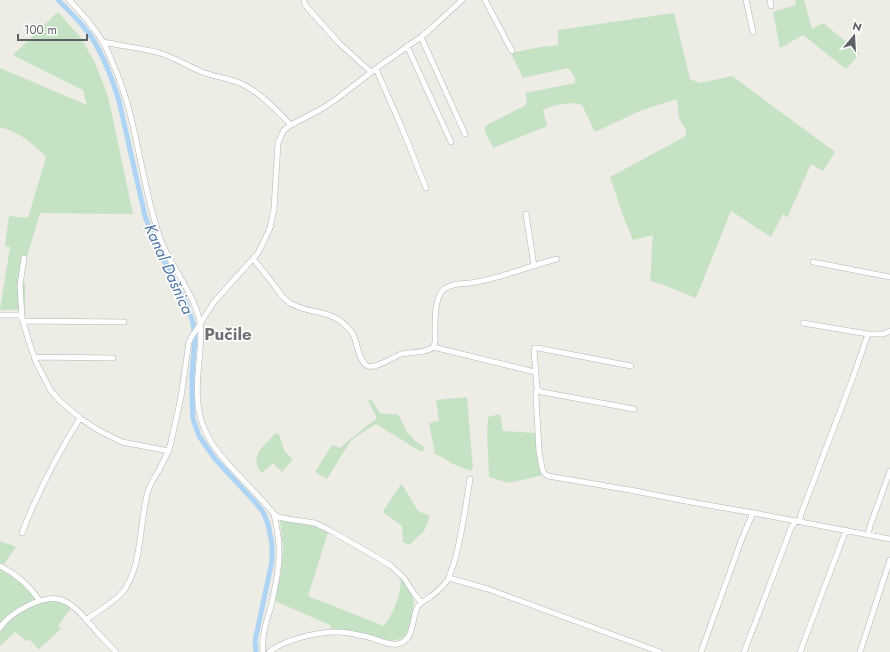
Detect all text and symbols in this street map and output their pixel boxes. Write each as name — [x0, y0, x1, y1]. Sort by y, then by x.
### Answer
scale bar — [18, 16, 87, 42]
north arrow — [834, 16, 874, 56]
text: N — [850, 18, 864, 35]
text: 100 m — [24, 21, 57, 39]
water label: Kanal Dašnica — [139, 220, 199, 318]
district label: Pučile — [204, 322, 252, 346]

